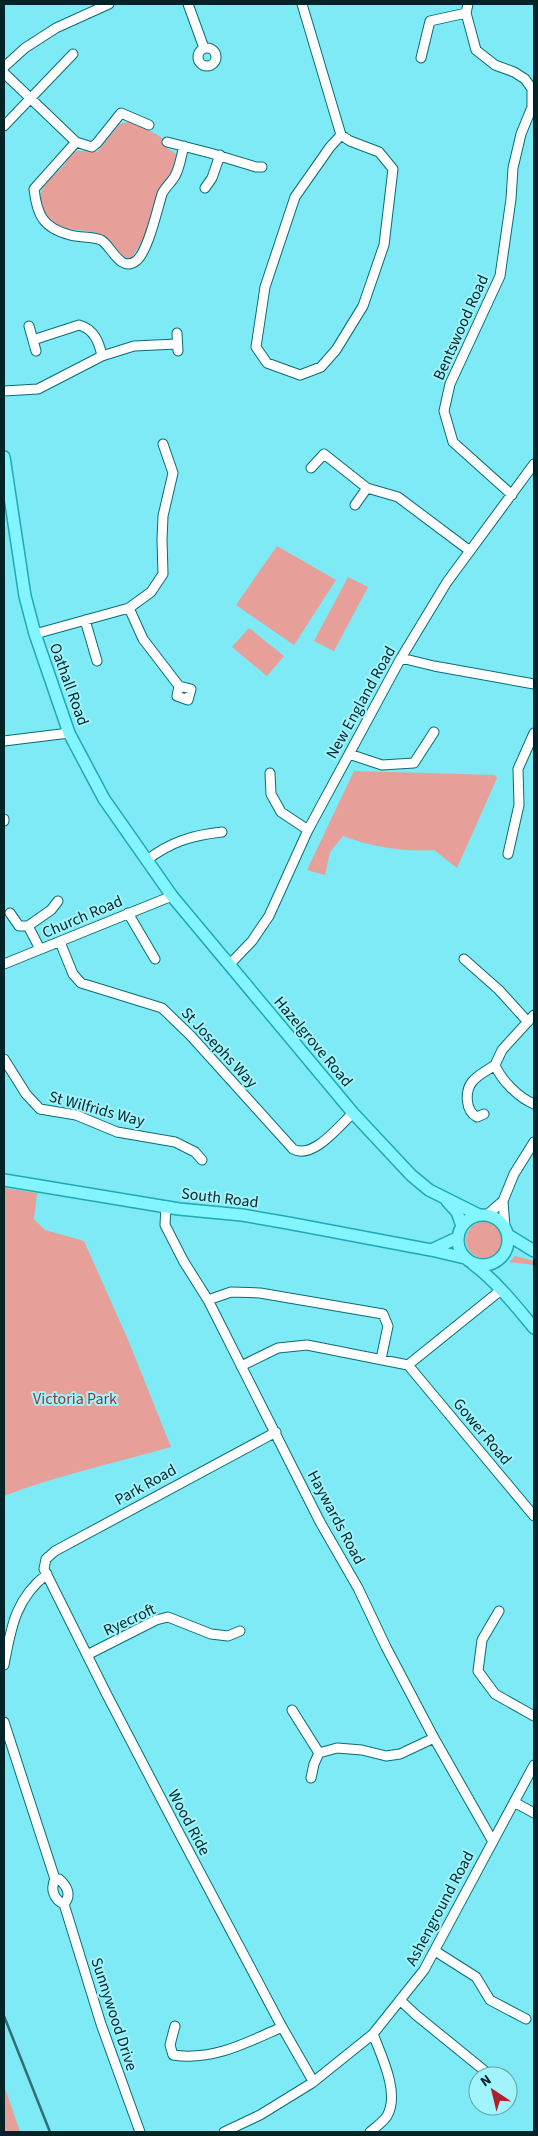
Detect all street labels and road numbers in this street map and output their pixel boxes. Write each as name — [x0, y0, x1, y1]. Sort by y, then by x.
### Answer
street label: Bentswood Road — [428, 271, 494, 384]
street label: Oathall Road — [44, 640, 94, 729]
street label: New England Road — [321, 642, 401, 763]
street label: Church Road — [39, 890, 126, 944]
street label: Hazelgrove Road — [269, 992, 358, 1092]
street label: St Josephs Way — [176, 1002, 263, 1093]
street label: St Wilfrids Way — [46, 1086, 148, 1132]
street label: South Road — [180, 1182, 260, 1214]
street label: Gower Road — [448, 1394, 517, 1470]
street label: Park Road — [111, 1459, 180, 1511]
street label: Haywards Road — [302, 1466, 370, 1569]
street label: Ryecroft — [100, 1598, 160, 1642]
street label: Wood Ride — [163, 1786, 216, 1859]
street label: Ashenground Road — [400, 1847, 479, 1970]
street label: Sunnywood Drive — [85, 1955, 143, 2074]

